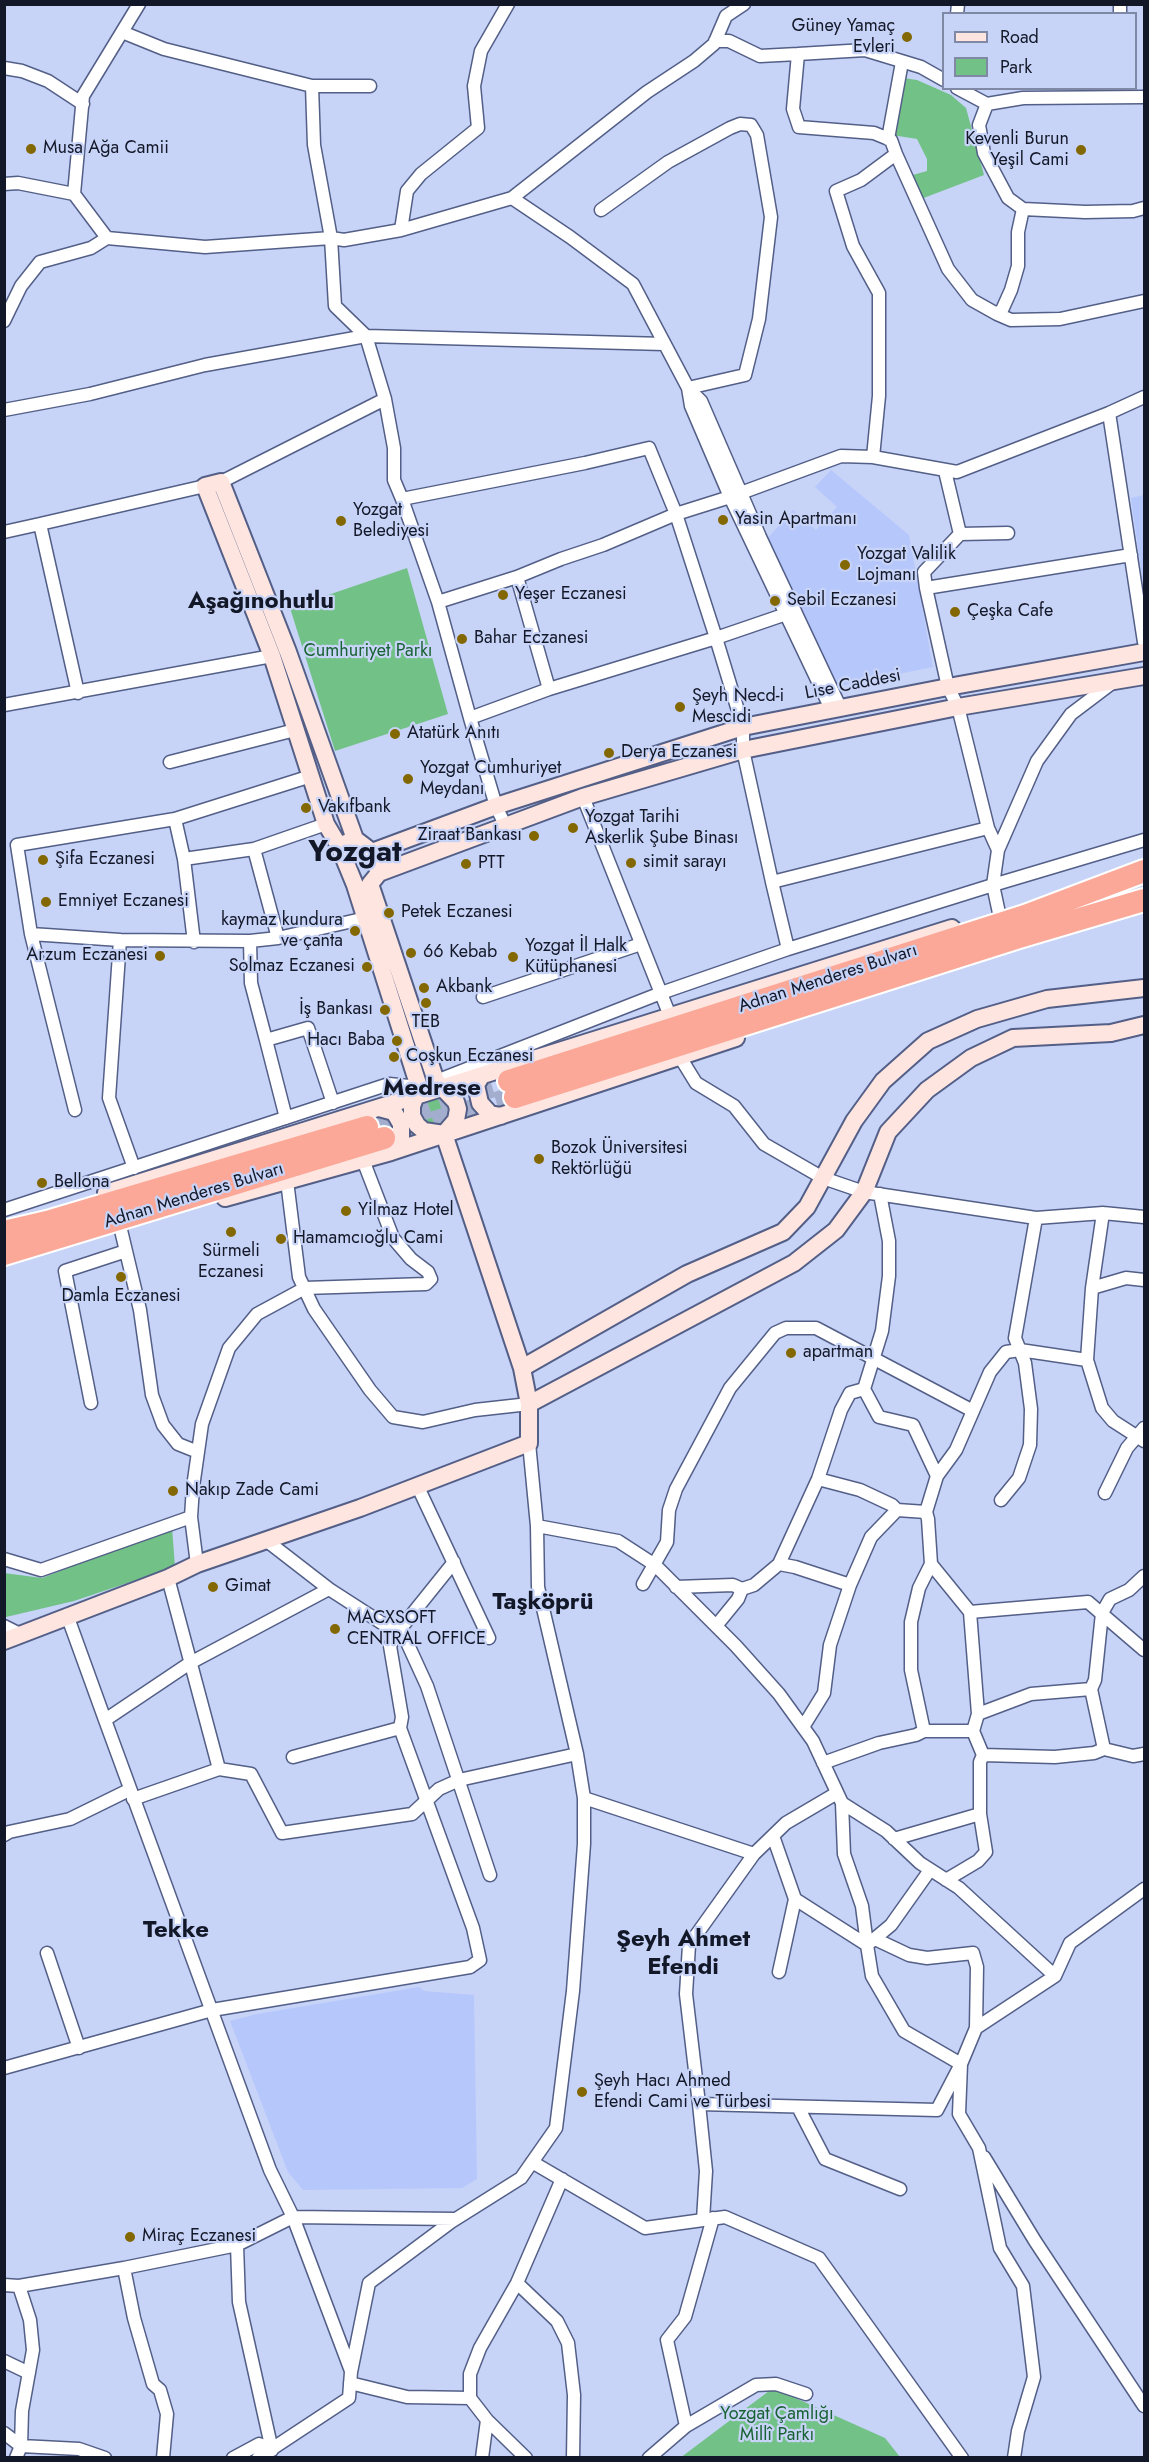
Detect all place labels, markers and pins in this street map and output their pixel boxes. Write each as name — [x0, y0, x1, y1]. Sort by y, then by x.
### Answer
place label: Güney Yamaç Evleri — [792, 16, 895, 58]
marker: Güney Yamaç Evleri — [900, 30, 914, 44]
place label: Kevenli Burun Yeşil Cami — [965, 129, 1069, 172]
place label: Musa Ağa Camii — [43, 138, 169, 160]
marker: Musa Ağa Camii — [24, 142, 38, 156]
marker: Kevenli Burun Yeşil Cami — [1074, 143, 1088, 157]
place label: Yozgat Belediyesi — [353, 500, 430, 542]
place label: Yasin Apartmanı — [735, 509, 857, 531]
marker: Yasin Apartmanı — [716, 513, 730, 527]
marker: Yozgat Belediyesi — [334, 514, 348, 528]
place label: Yozgat Valilik Lojmanı — [857, 544, 956, 586]
marker: Yozgat Valilik Lojmanı — [838, 558, 852, 572]
place label: Yeşer Eczanesi — [515, 584, 627, 606]
marker: Yeşer Eczanesi — [496, 588, 510, 602]
place label: Sebil Eczanesi — [787, 590, 897, 612]
marker: Sebil Eczanesi — [768, 594, 782, 608]
place label: Çeşka Cafe — [967, 601, 1053, 623]
marker: Çeşka Cafe — [948, 605, 962, 619]
place label: Bahar Eczanesi — [474, 628, 588, 650]
marker: Bahar Eczanesi — [455, 632, 469, 646]
place label: Şeyh Necd-i Mescidi — [692, 686, 784, 728]
marker: Şeyh Necd-i Mescidi — [673, 700, 687, 714]
place label: Atatürk Anıtı — [407, 723, 500, 745]
marker: Atatürk Anıtı — [388, 727, 402, 741]
place label: Derya Eczanesi — [621, 742, 737, 764]
marker: Derya Eczanesi — [602, 746, 616, 760]
place label: Yozgat Cumhuriyet Meydanı — [420, 758, 561, 800]
marker: Yozgat Cumhuriyet Meydanı — [401, 772, 415, 786]
place label: Vakıfbank — [318, 797, 391, 819]
marker: Vakıfbank — [299, 801, 313, 815]
place label: Yozgat Tarihi Askerlik Şube Binası — [585, 807, 738, 850]
marker: Yozgat Tarihi Askerlik Şube Binası — [566, 821, 580, 835]
place label: Ziraat Bankası — [418, 825, 522, 847]
marker: Ziraat Bankası — [527, 829, 541, 843]
place label: Şifa Eczanesi — [55, 849, 155, 871]
place label: simit sarayı — [643, 852, 727, 874]
marker: Şifa Eczanesi — [36, 853, 50, 867]
place label: PTT — [478, 853, 505, 875]
marker: simit sarayı — [624, 856, 638, 870]
marker: PTT — [459, 857, 473, 871]
place label: Emniyet Eczanesi — [58, 891, 189, 913]
marker: Emniyet Eczanesi — [39, 895, 53, 909]
place label: Petek Eczanesi — [401, 902, 513, 924]
marker: Petek Eczanesi — [382, 906, 396, 920]
place label: kaymaz kundura ve çanta — [221, 910, 343, 952]
marker: kaymaz kundura ve çanta — [348, 924, 362, 938]
place label: Yozgat İl Halk Kütüphanesi — [525, 936, 627, 978]
place label: 66 Kebab — [423, 942, 497, 964]
place label: Arzum Eczanesi — [26, 945, 148, 967]
marker: 66 Kebab — [404, 946, 418, 960]
marker: Arzum Eczanesi — [153, 949, 167, 963]
marker: Yozgat İl Halk Kütüphanesi — [506, 950, 520, 964]
place label: Solmaz Eczanesi — [229, 956, 355, 978]
marker: Solmaz Eczanesi — [360, 960, 374, 974]
place label: Akbank — [436, 977, 492, 999]
marker: Akbank — [417, 981, 431, 995]
marker: TEB — [419, 996, 433, 1010]
place label: İş Bankası — [299, 999, 373, 1021]
marker: İş Bankası — [378, 1003, 392, 1017]
place label: TEB — [412, 1012, 440, 1034]
place label: Hacı Baba — [307, 1030, 385, 1052]
marker: Hacı Baba — [390, 1034, 404, 1048]
place label: Coşkun Eczanesi — [406, 1046, 534, 1068]
marker: Coşkun Eczanesi — [387, 1050, 401, 1064]
place label: Bozok Üniversitesi Rektörlüğü — [551, 1138, 688, 1180]
marker: Bozok Üniversitesi Rektörlüğü — [532, 1152, 546, 1166]
place label: Bellona — [54, 1172, 110, 1194]
marker: Bellona — [35, 1176, 49, 1190]
place label: Yilmaz Hotel — [358, 1200, 454, 1222]
marker: Yilmaz Hotel — [339, 1204, 353, 1218]
marker: Sürmeli Eczanesi — [224, 1225, 238, 1239]
place label: Hamamcıoğlu Cami — [293, 1228, 443, 1250]
marker: Hamamcıoğlu Cami — [274, 1232, 288, 1246]
place label: Sürmeli Eczanesi — [198, 1241, 264, 1284]
marker: Damla Eczanesi — [114, 1270, 128, 1284]
place label: Damla Eczanesi — [61, 1286, 181, 1308]
place label: apartman — [803, 1342, 873, 1364]
marker: apartman — [784, 1346, 798, 1360]
place label: Nakıp Zade Cami — [185, 1480, 319, 1502]
marker: Nakıp Zade Cami — [166, 1484, 180, 1498]
place label: Gimat — [225, 1576, 271, 1598]
marker: Gimat — [206, 1580, 220, 1594]
place label: MACXSOFT CENTRAL OFFICE — [347, 1608, 486, 1650]
marker: MACXSOFT CENTRAL OFFICE — [328, 1622, 342, 1636]
place label: Şeyh Hacı Ahmed Efendi Cami ve Türbesi — [594, 2071, 771, 2114]
marker: Şeyh Hacı Ahmed Efendi Cami ve Türbesi — [575, 2085, 589, 2099]
place label: Miraç Eczanesi — [142, 2226, 256, 2248]
marker: Miraç Eczanesi — [123, 2230, 137, 2244]

